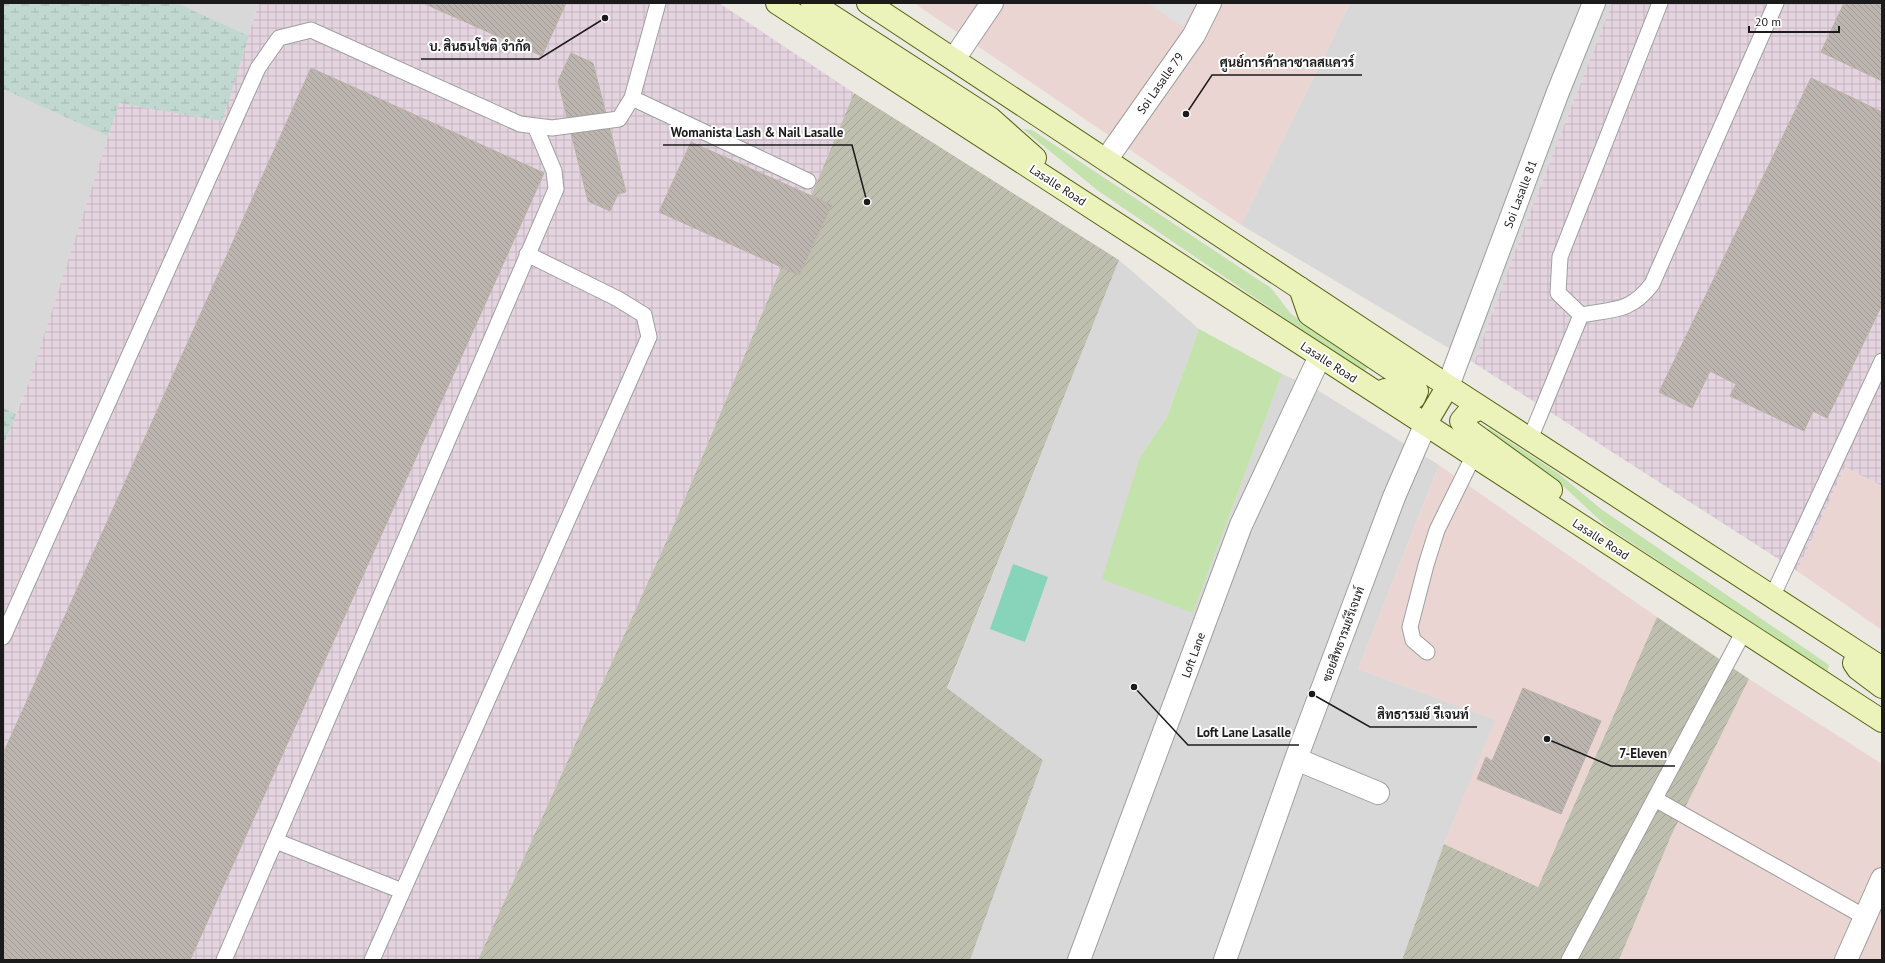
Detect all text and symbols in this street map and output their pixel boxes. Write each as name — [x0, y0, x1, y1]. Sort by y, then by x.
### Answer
scale bar — [1749, 8, 1839, 34]
text: 20 m — [1755, 14, 1781, 29]
callout: บ. สินธนโชติ จำกัด — [421, 34, 539, 59]
text: บ. สินธนโชติ จำกัด — [429, 37, 531, 55]
street label: Soi Lasalle 79 — [1133, 49, 1187, 117]
callout: ศูนย์การค้าลาซาลสแควร์ — [1212, 50, 1362, 75]
text: ศูนย์การค้าลาซาลสแควร์ — [1220, 53, 1356, 73]
callout: Womanista Lash & Nail Lasalle — [663, 120, 852, 145]
text: Womanista Lash & Nail Lasalle — [671, 124, 844, 141]
street label: Soi Lasalle 81 — [1500, 158, 1540, 230]
street label: Lasalle Road — [1027, 161, 1089, 209]
street label: Lasalle Road — [1298, 338, 1360, 386]
street label: Lasalle Road — [1570, 515, 1632, 563]
street label: ซอยสิทธารมย์รีเจนท์ — [1319, 584, 1367, 684]
street label: Loft Lane — [1178, 630, 1208, 680]
callout: สิทธารมย์ รีเจนท์ — [1370, 702, 1477, 727]
text: สิทธารมย์ รีเจนท์ — [1377, 705, 1470, 723]
callout: Loft Lane Lasalle — [1188, 720, 1299, 745]
text: Loft Lane Lasalle — [1197, 724, 1292, 741]
callout: 7-Eleven — [1611, 741, 1675, 766]
text: 7-Eleven — [1619, 745, 1667, 762]

